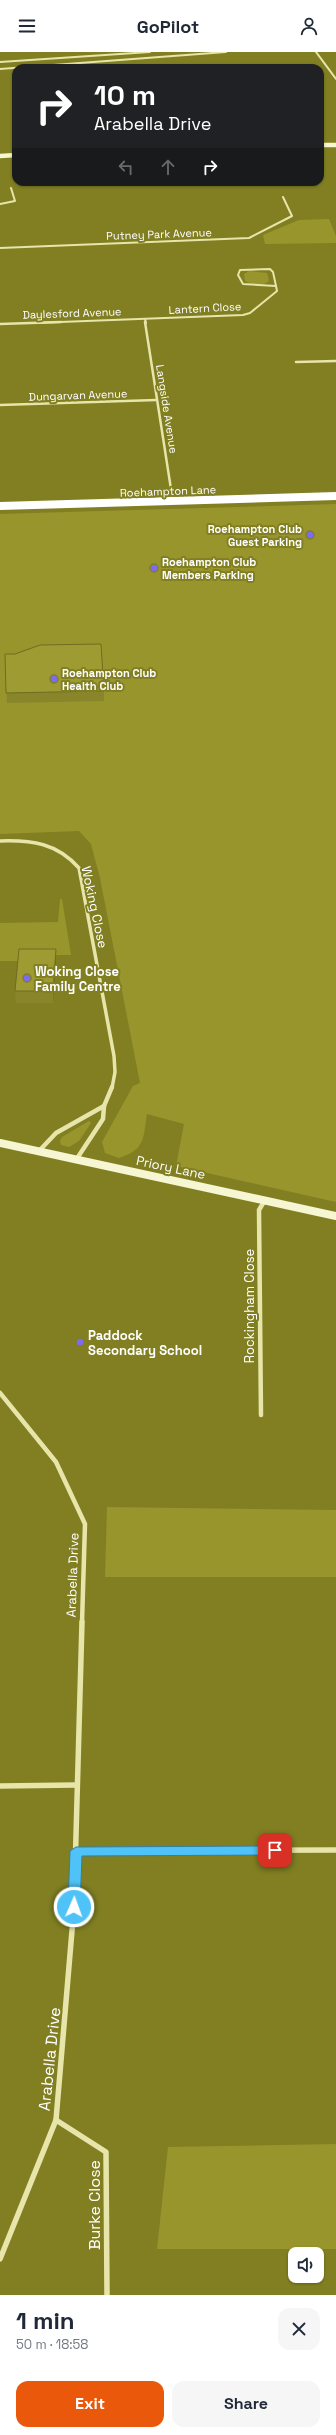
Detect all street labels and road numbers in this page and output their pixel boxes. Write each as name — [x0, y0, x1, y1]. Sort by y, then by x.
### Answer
street label: Putney Park Avenue — [106, 225, 212, 243]
street label: Lantern Close — [168, 299, 242, 317]
street label: Daylesford Avenue — [22, 304, 122, 322]
street label: Langside Avenue — [153, 364, 181, 454]
street label: Dungarvan Avenue — [28, 386, 128, 404]
street label: Roehampton Lane — [120, 482, 216, 500]
street label: Woking Close — [78, 865, 111, 950]
street label: Priory Lane — [135, 1152, 207, 1183]
street label: Rockingham Close — [241, 1249, 258, 1363]
street label: Arabella Drive — [63, 1532, 82, 1618]
street label: Arabella Drive — [34, 2006, 65, 2112]
street label: Burke Close — [84, 2160, 105, 2250]

